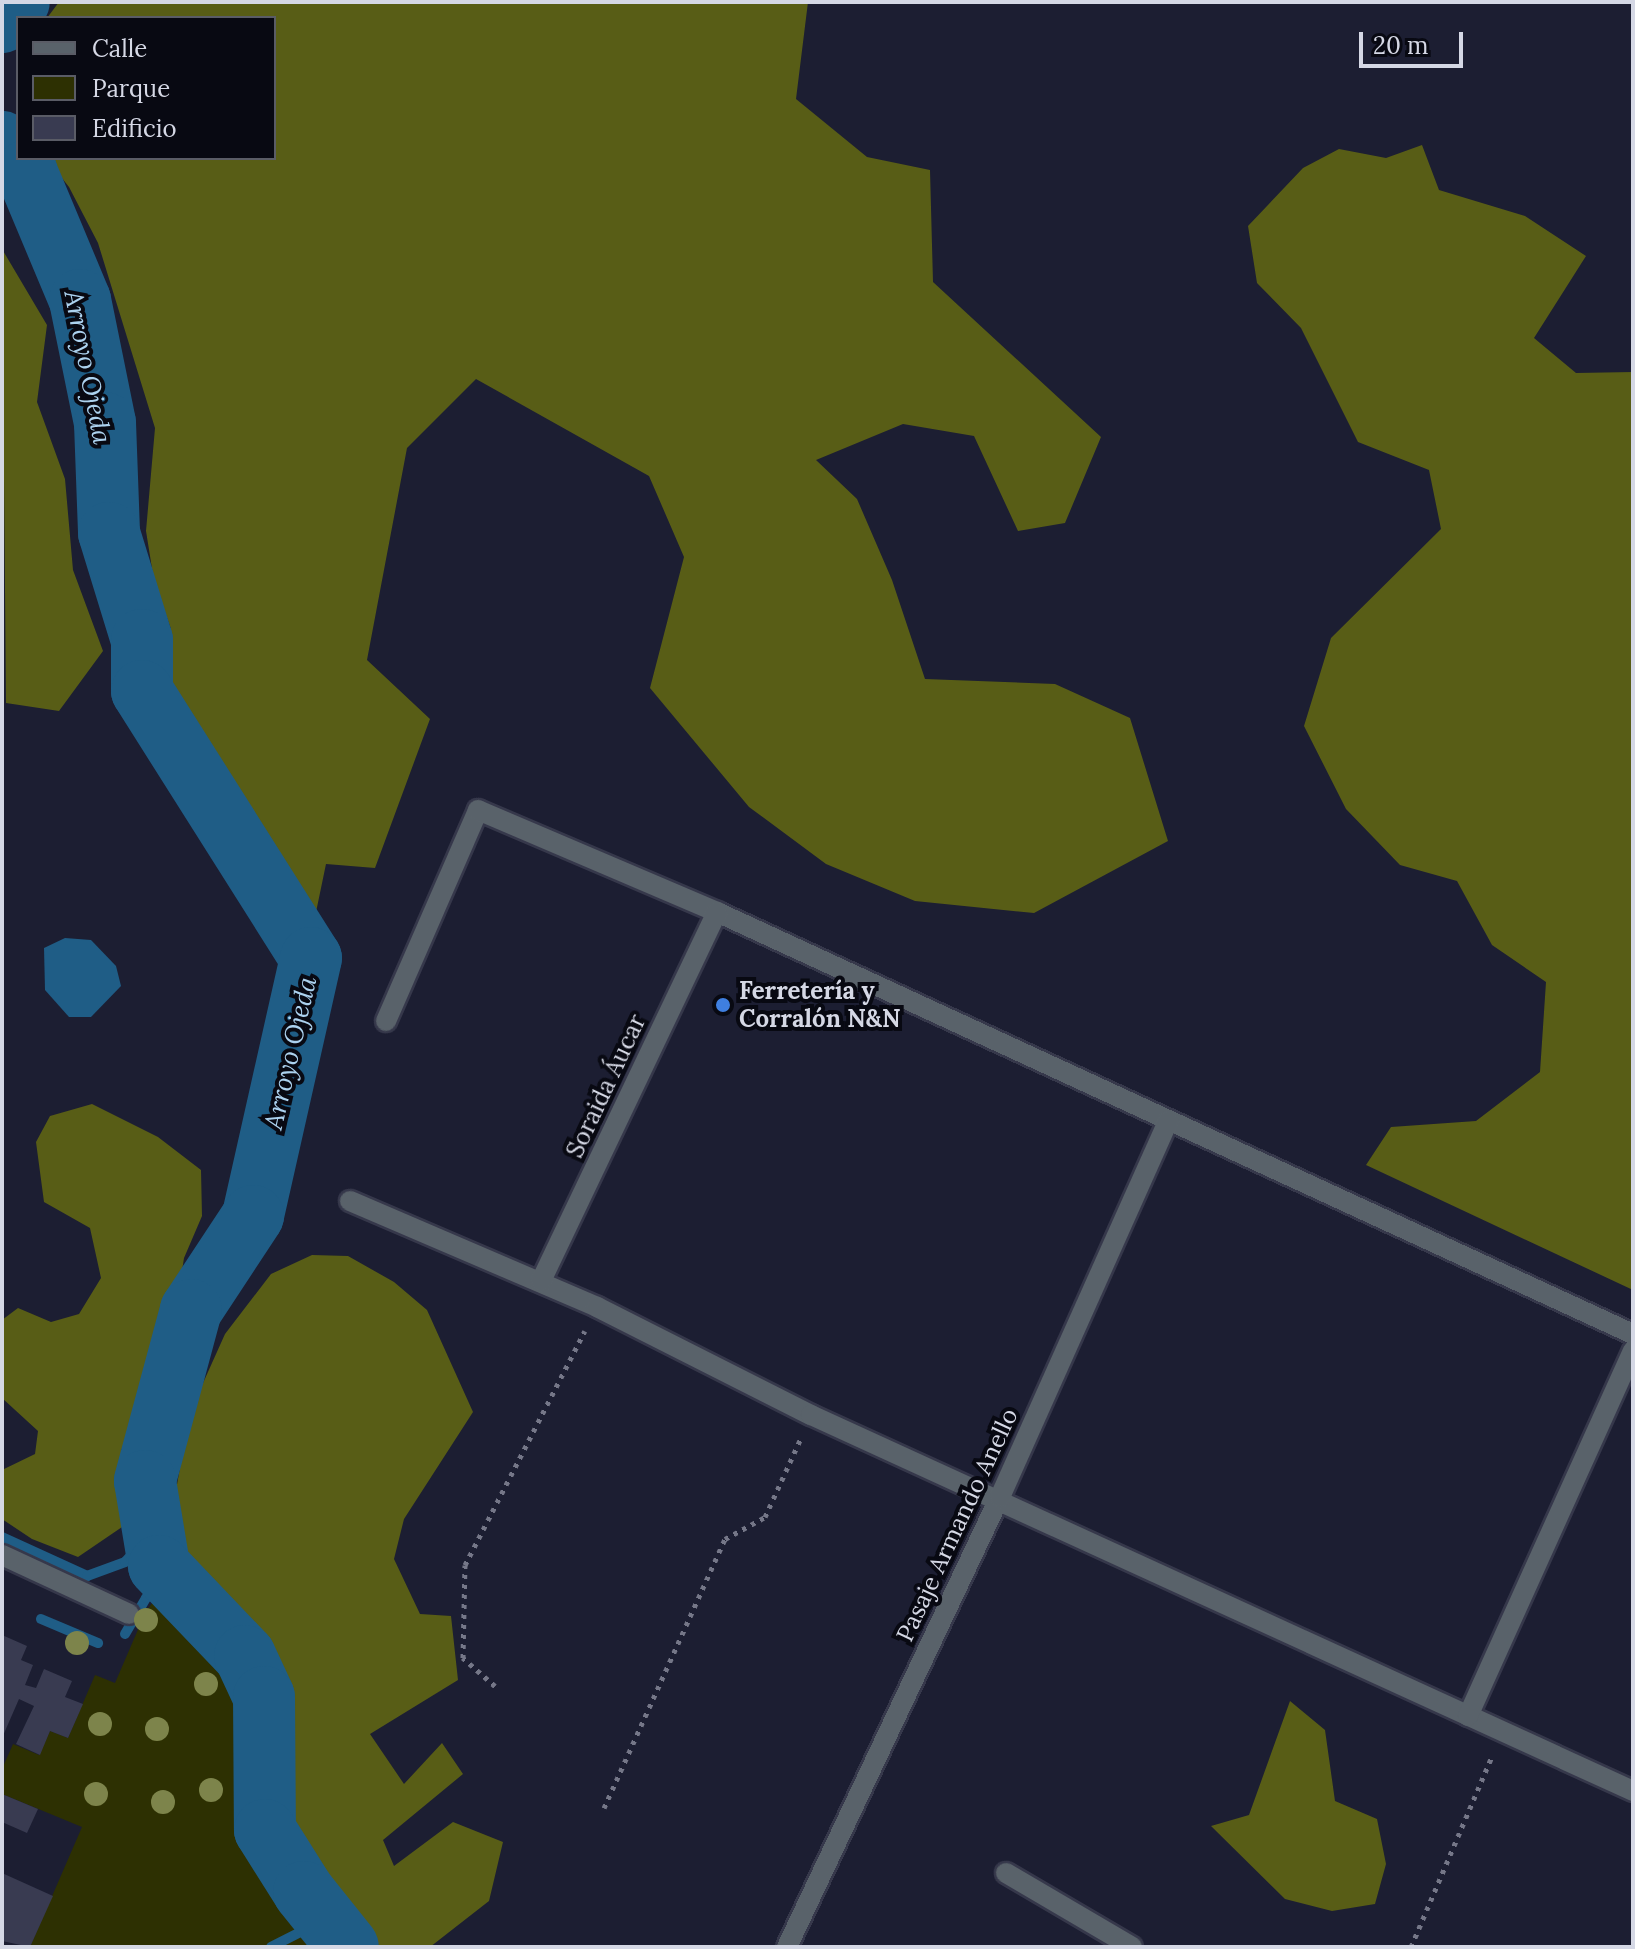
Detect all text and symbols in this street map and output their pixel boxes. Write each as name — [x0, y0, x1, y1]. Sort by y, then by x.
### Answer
legend — [16, 16, 276, 160]
scale bar — [1363, 16, 1467, 66]
text: 20 m — [1373, 30, 1429, 61]
text: Calle — [92, 33, 147, 64]
text: Parque — [92, 73, 170, 104]
text: Edificio — [92, 113, 177, 144]
water label: Arroyo Ojeda — [58, 287, 118, 447]
water label: Arroyo Ojeda — [257, 974, 323, 1132]
place label: Ferretería y Corralón N&N — [739, 977, 900, 1033]
marker: Ferretería y Corralón N&N — [714, 996, 732, 1014]
street label: Soraida Áucar — [560, 1010, 652, 1162]
street label: Pasaje Armando Anello — [890, 1404, 1024, 1646]

